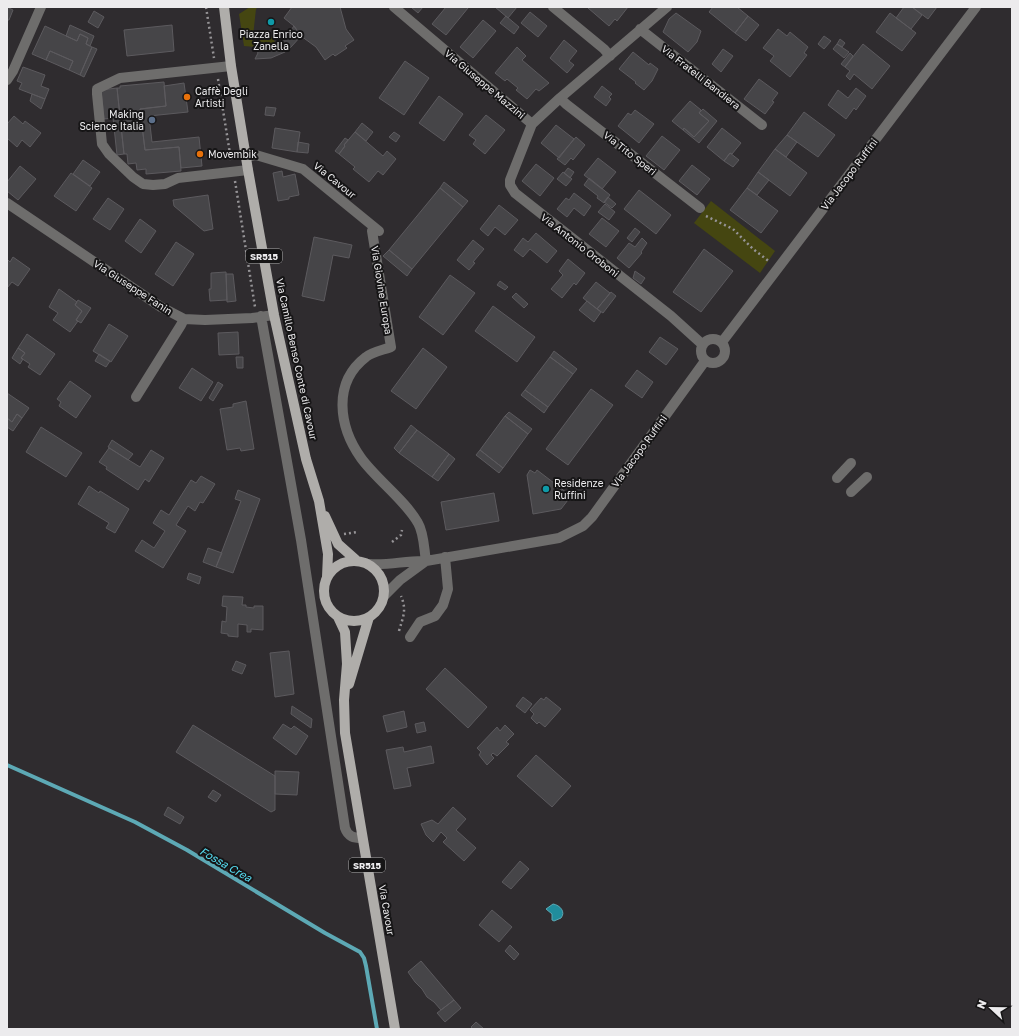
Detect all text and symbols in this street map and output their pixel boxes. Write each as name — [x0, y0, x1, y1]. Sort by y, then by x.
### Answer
marker: Piazza Enrico Zanella — [266, 17, 276, 27]
place label: Piazza Enrico Zanella — [239, 28, 303, 52]
street label: Via Fratelli Bandiera — [659, 42, 743, 112]
street label: Via Giuseppe Mazzini — [442, 47, 528, 121]
place label: Caffè Degli Artisti — [195, 85, 248, 109]
marker: Caffè Degli Artisti — [182, 92, 192, 102]
place label: Making Science Italia — [79, 108, 144, 132]
marker: Making Science Italia — [147, 115, 157, 125]
street label: Via Tito Speri — [601, 129, 659, 177]
street label: Via Jacopo Ruffini — [818, 136, 880, 212]
place label: Movembik — [208, 148, 257, 160]
marker: Movembik — [195, 149, 205, 159]
street label: Via Cavour — [311, 159, 359, 201]
street label: Via Antonio Oroboni — [539, 211, 621, 279]
street label: Via Giovine Europa — [369, 245, 395, 335]
road number: SR515 — [246, 249, 282, 263]
street label: Via Giuseppe Fanin — [91, 257, 175, 317]
street label: Via Camillo Benso Conte di Cavour — [274, 277, 320, 441]
street label: Via Jacopo Ruffini — [609, 413, 669, 489]
place label: Residenze Ruffini — [554, 477, 604, 501]
marker: Residenze Ruffini — [541, 484, 551, 494]
water label: Fossa Crea — [198, 844, 255, 884]
road number: SR515 — [349, 858, 385, 872]
street label: Via Cavour — [377, 884, 397, 936]
north arrow — [971, 988, 1011, 1028]
text: N — [974, 998, 989, 1010]

